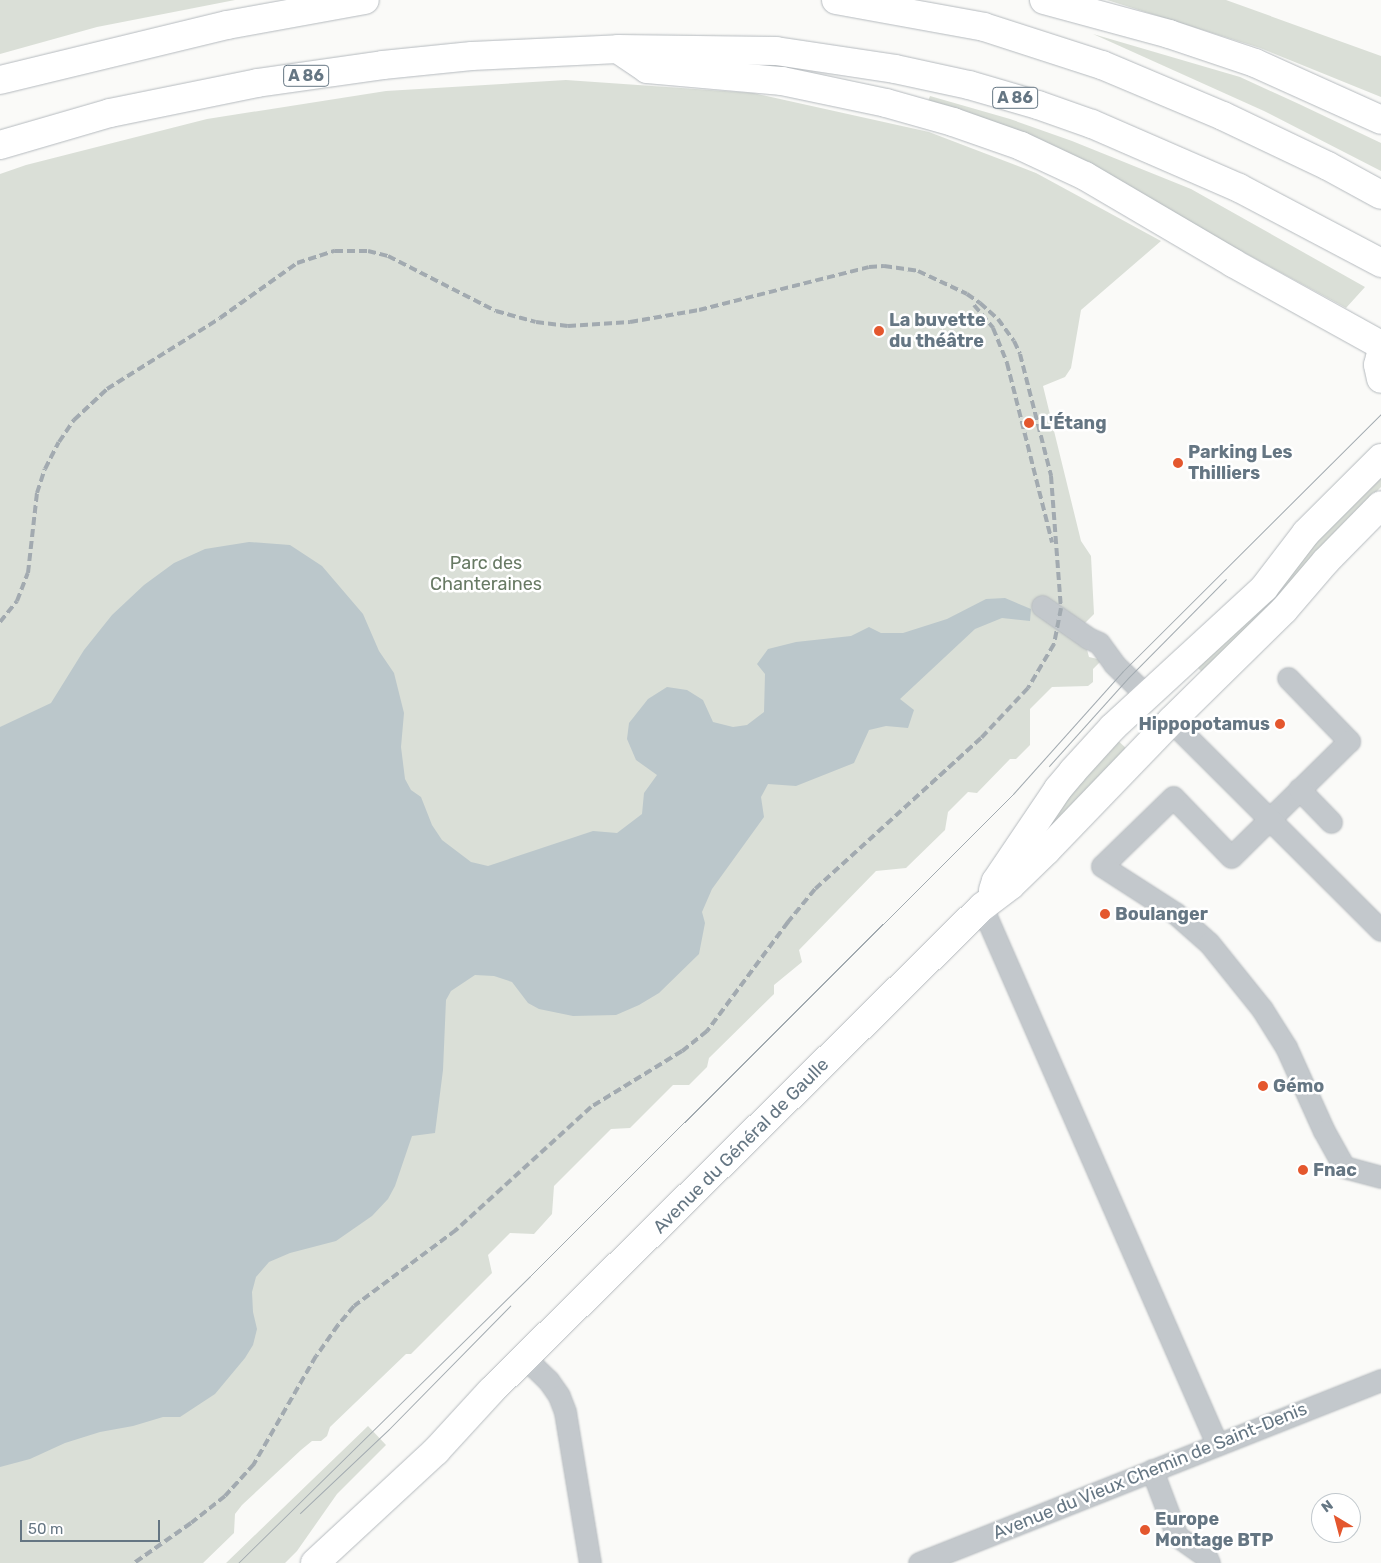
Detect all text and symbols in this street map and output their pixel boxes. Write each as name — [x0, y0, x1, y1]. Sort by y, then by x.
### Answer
road number: A 86 — [282, 62, 330, 90]
road number: A 86 — [991, 85, 1039, 112]
place label: La buvette du théâtre — [889, 310, 986, 352]
marker: La buvette du théâtre — [873, 325, 885, 337]
place label: L'Étang — [1040, 412, 1107, 434]
marker: L'Étang — [1022, 416, 1036, 430]
place label: Parking Les Thilliers — [1188, 442, 1293, 484]
marker: Parking Les Thilliers — [1172, 457, 1184, 469]
park label: Parc des Chanteraines — [430, 553, 542, 596]
place label: Hippopotamus — [1138, 713, 1270, 735]
marker: Hippopotamus — [1274, 718, 1286, 730]
place label: Boulanger — [1115, 903, 1208, 925]
marker: Boulanger — [1099, 908, 1111, 920]
street label: Avenue du Général de Gaulle — [649, 1054, 833, 1238]
place label: Gémo — [1273, 1075, 1324, 1097]
marker: Gémo — [1257, 1080, 1269, 1092]
place label: Fnac — [1313, 1159, 1357, 1181]
marker: Fnac — [1297, 1164, 1309, 1176]
street label: Avenue du Vieux Chemin de Saint-Denis — [990, 1398, 1310, 1544]
north arrow — [1311, 1493, 1361, 1543]
text: N — [1318, 1497, 1336, 1516]
place label: Europe Montage BTP — [1155, 1509, 1273, 1552]
scale bar — [22, 1510, 162, 1542]
text: 50 m — [28, 1520, 63, 1538]
marker: Europe Montage BTP — [1139, 1524, 1151, 1536]

